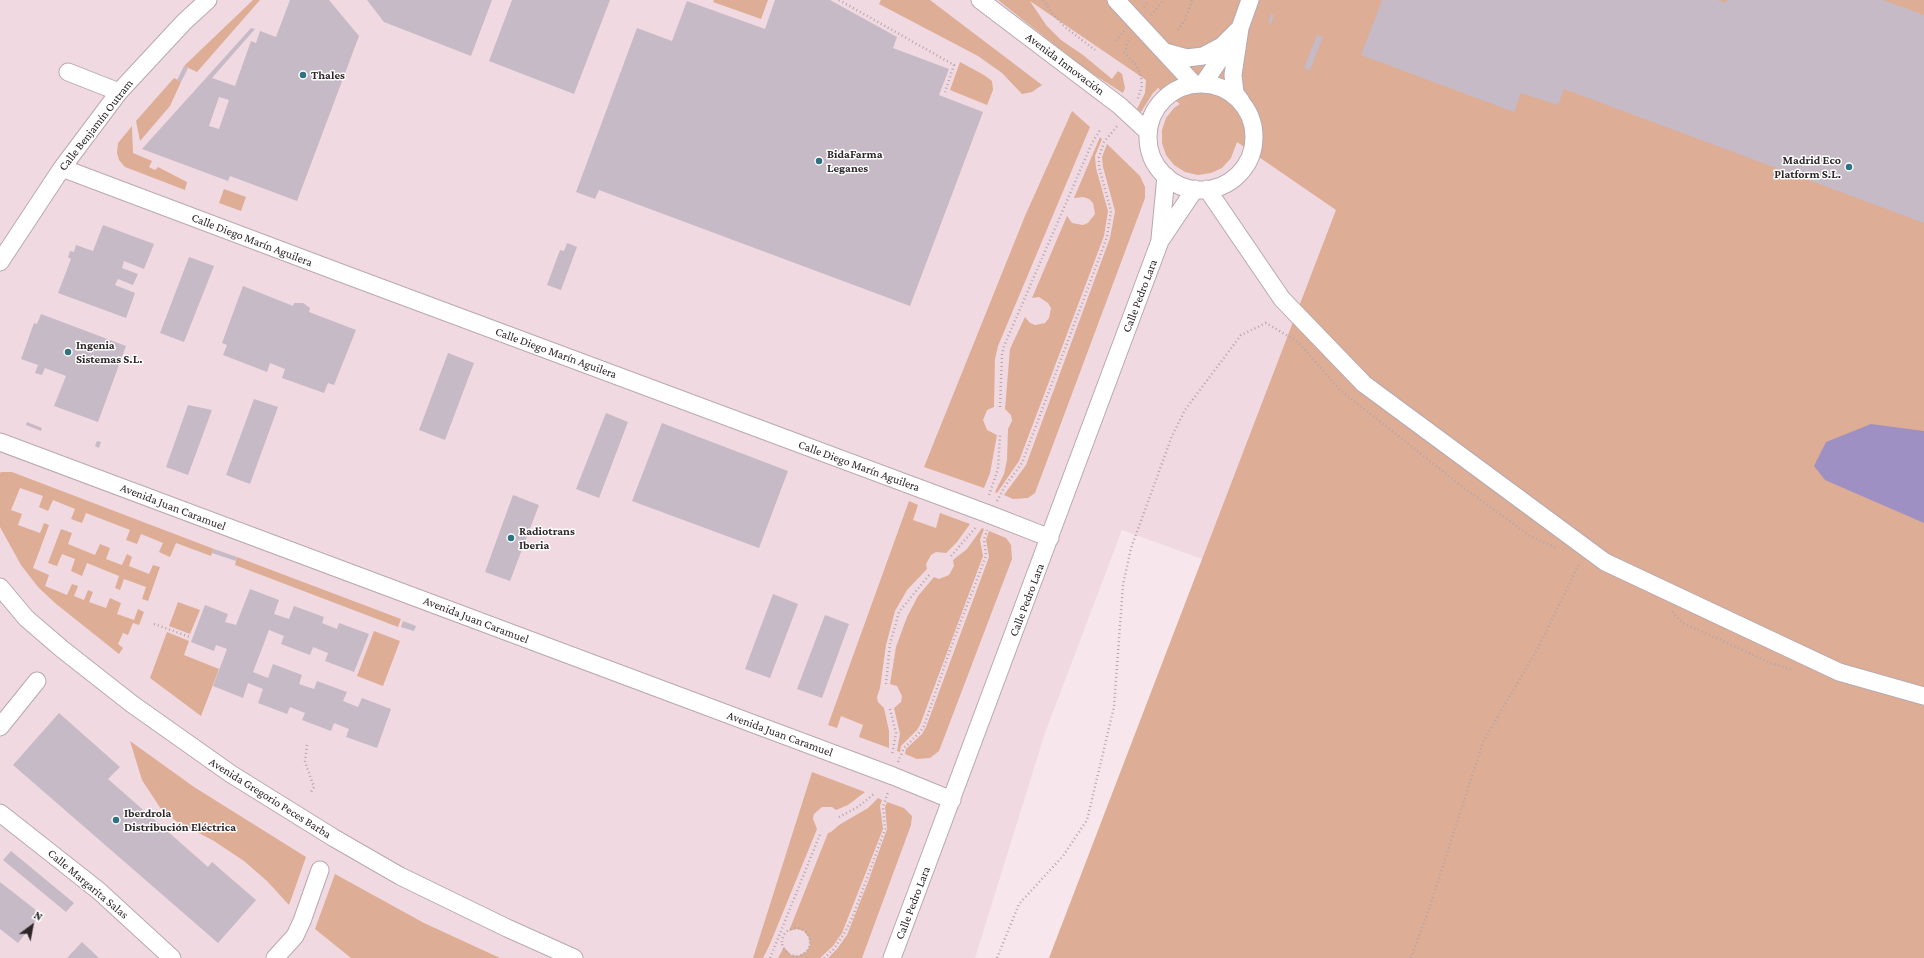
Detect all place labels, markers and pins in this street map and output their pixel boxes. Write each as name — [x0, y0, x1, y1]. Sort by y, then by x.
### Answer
place label: Thales — [311, 68, 345, 82]
marker: Thales — [298, 70, 308, 80]
place label: BidaFarma Leganes — [827, 147, 883, 175]
place label: Madrid Eco Platform S.L. — [1774, 153, 1841, 181]
marker: BidaFarma Leganes — [814, 156, 824, 166]
marker: Madrid Eco Platform S.L. — [1844, 162, 1854, 172]
place label: Ingenia Sistemas S.L. — [76, 338, 142, 366]
marker: Ingenia Sistemas S.L. — [63, 347, 73, 357]
place label: Radiotrans Iberia — [519, 524, 575, 552]
marker: Radiotrans Iberia — [506, 533, 516, 543]
place label: Iberdrola Distribución Eléctrica — [124, 806, 236, 834]
marker: Iberdrola Distribución Eléctrica — [111, 815, 121, 825]

